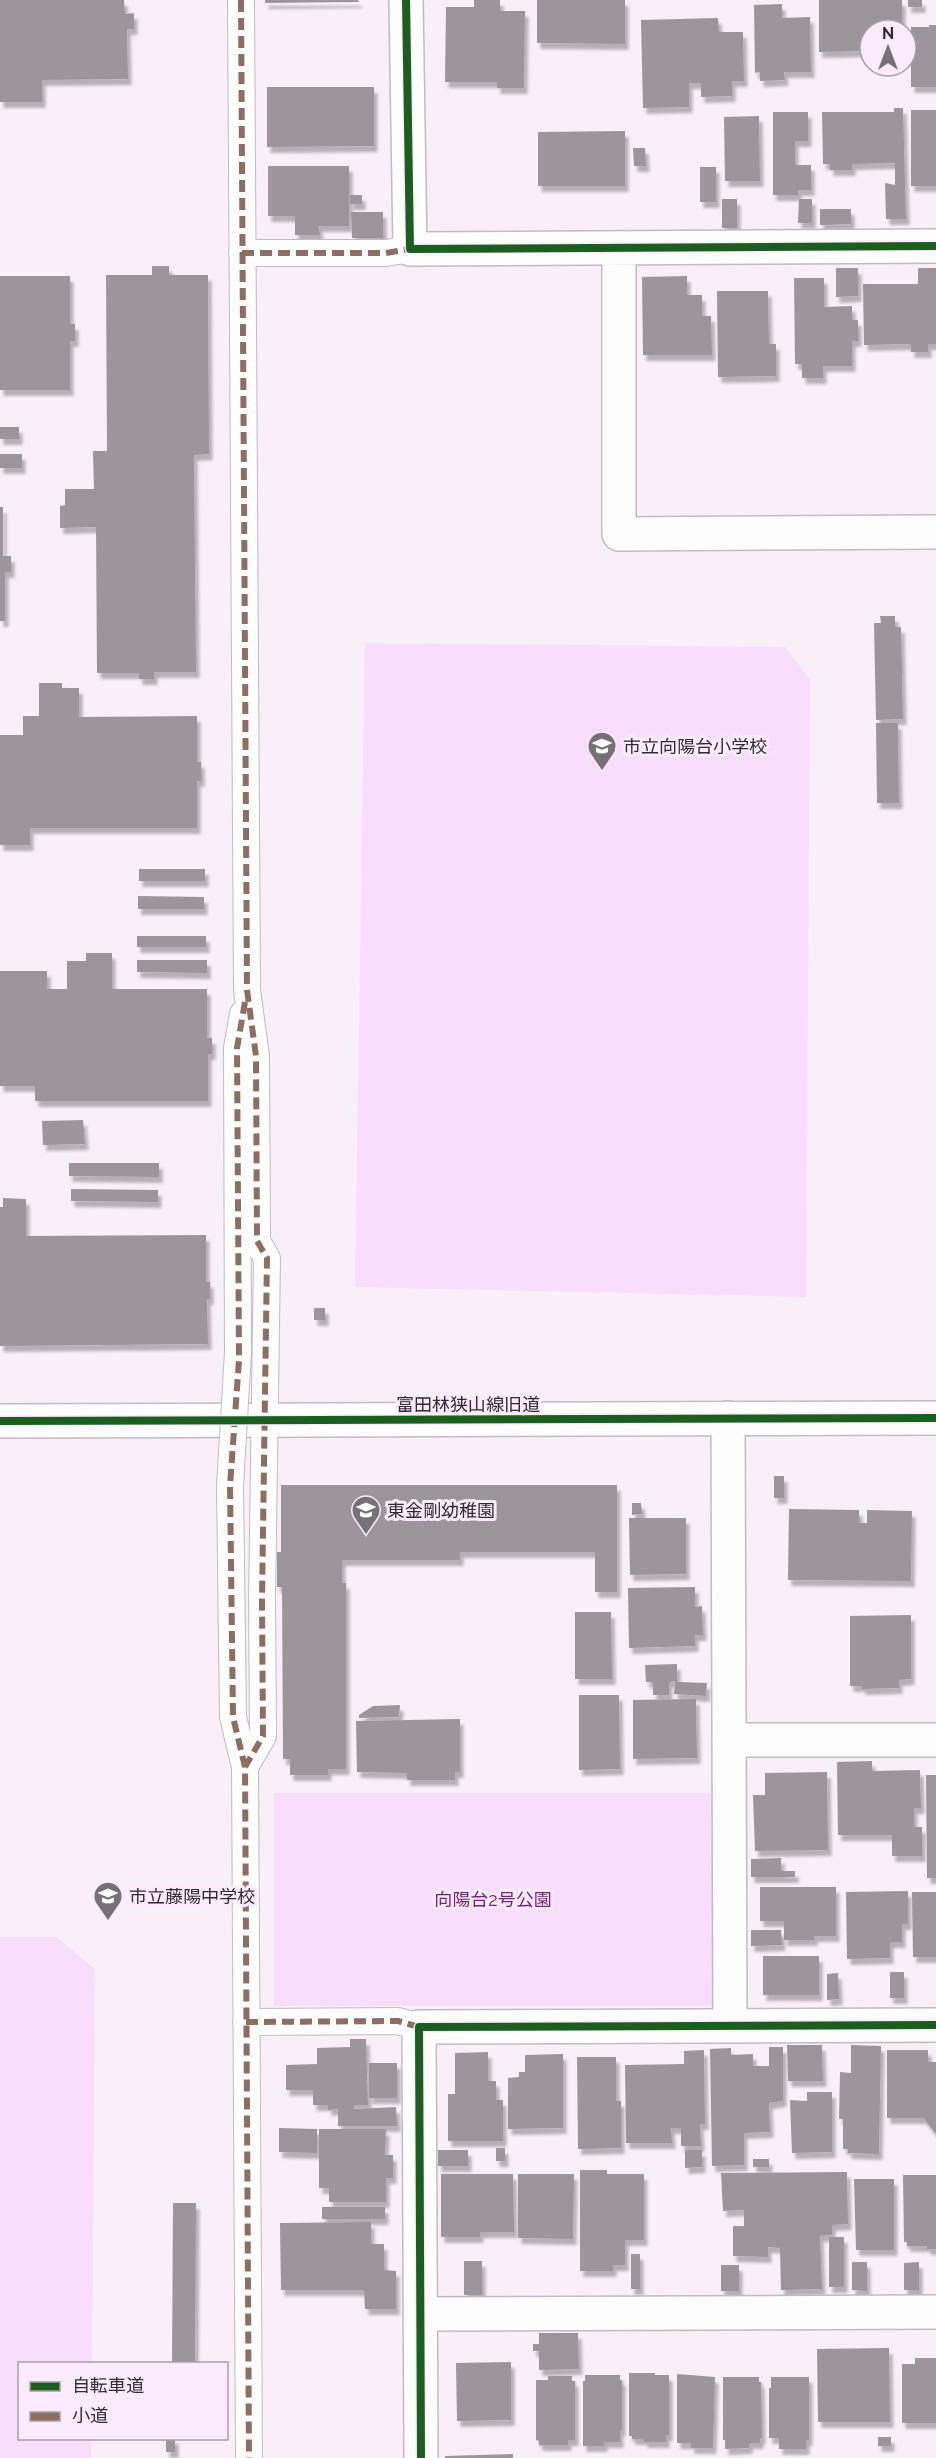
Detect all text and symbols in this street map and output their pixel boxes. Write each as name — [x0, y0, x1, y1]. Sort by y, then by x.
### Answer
north arrow — [858, 18, 918, 78]
text: N — [882, 24, 894, 43]
school or university icon: 市立向陽台小学校 — [586, 730, 618, 772]
place label: 市立向陽台小学校 — [623, 736, 767, 757]
street label: 富田林狭山線旧道 — [396, 1394, 540, 1415]
school or university icon: 東金剛幼稚園 — [350, 1494, 382, 1536]
place label: 東金剛幼稚園 — [387, 1500, 495, 1521]
school or university icon: 市立藤陽中学校 — [92, 1880, 124, 1922]
place label: 市立藤陽中学校 — [129, 1886, 255, 1907]
park label: 向陽台2号公園 — [434, 1889, 552, 1910]
legend — [18, 2362, 228, 2440]
text: 自転車道 — [72, 2375, 144, 2396]
text: 小道 — [72, 2405, 108, 2426]

